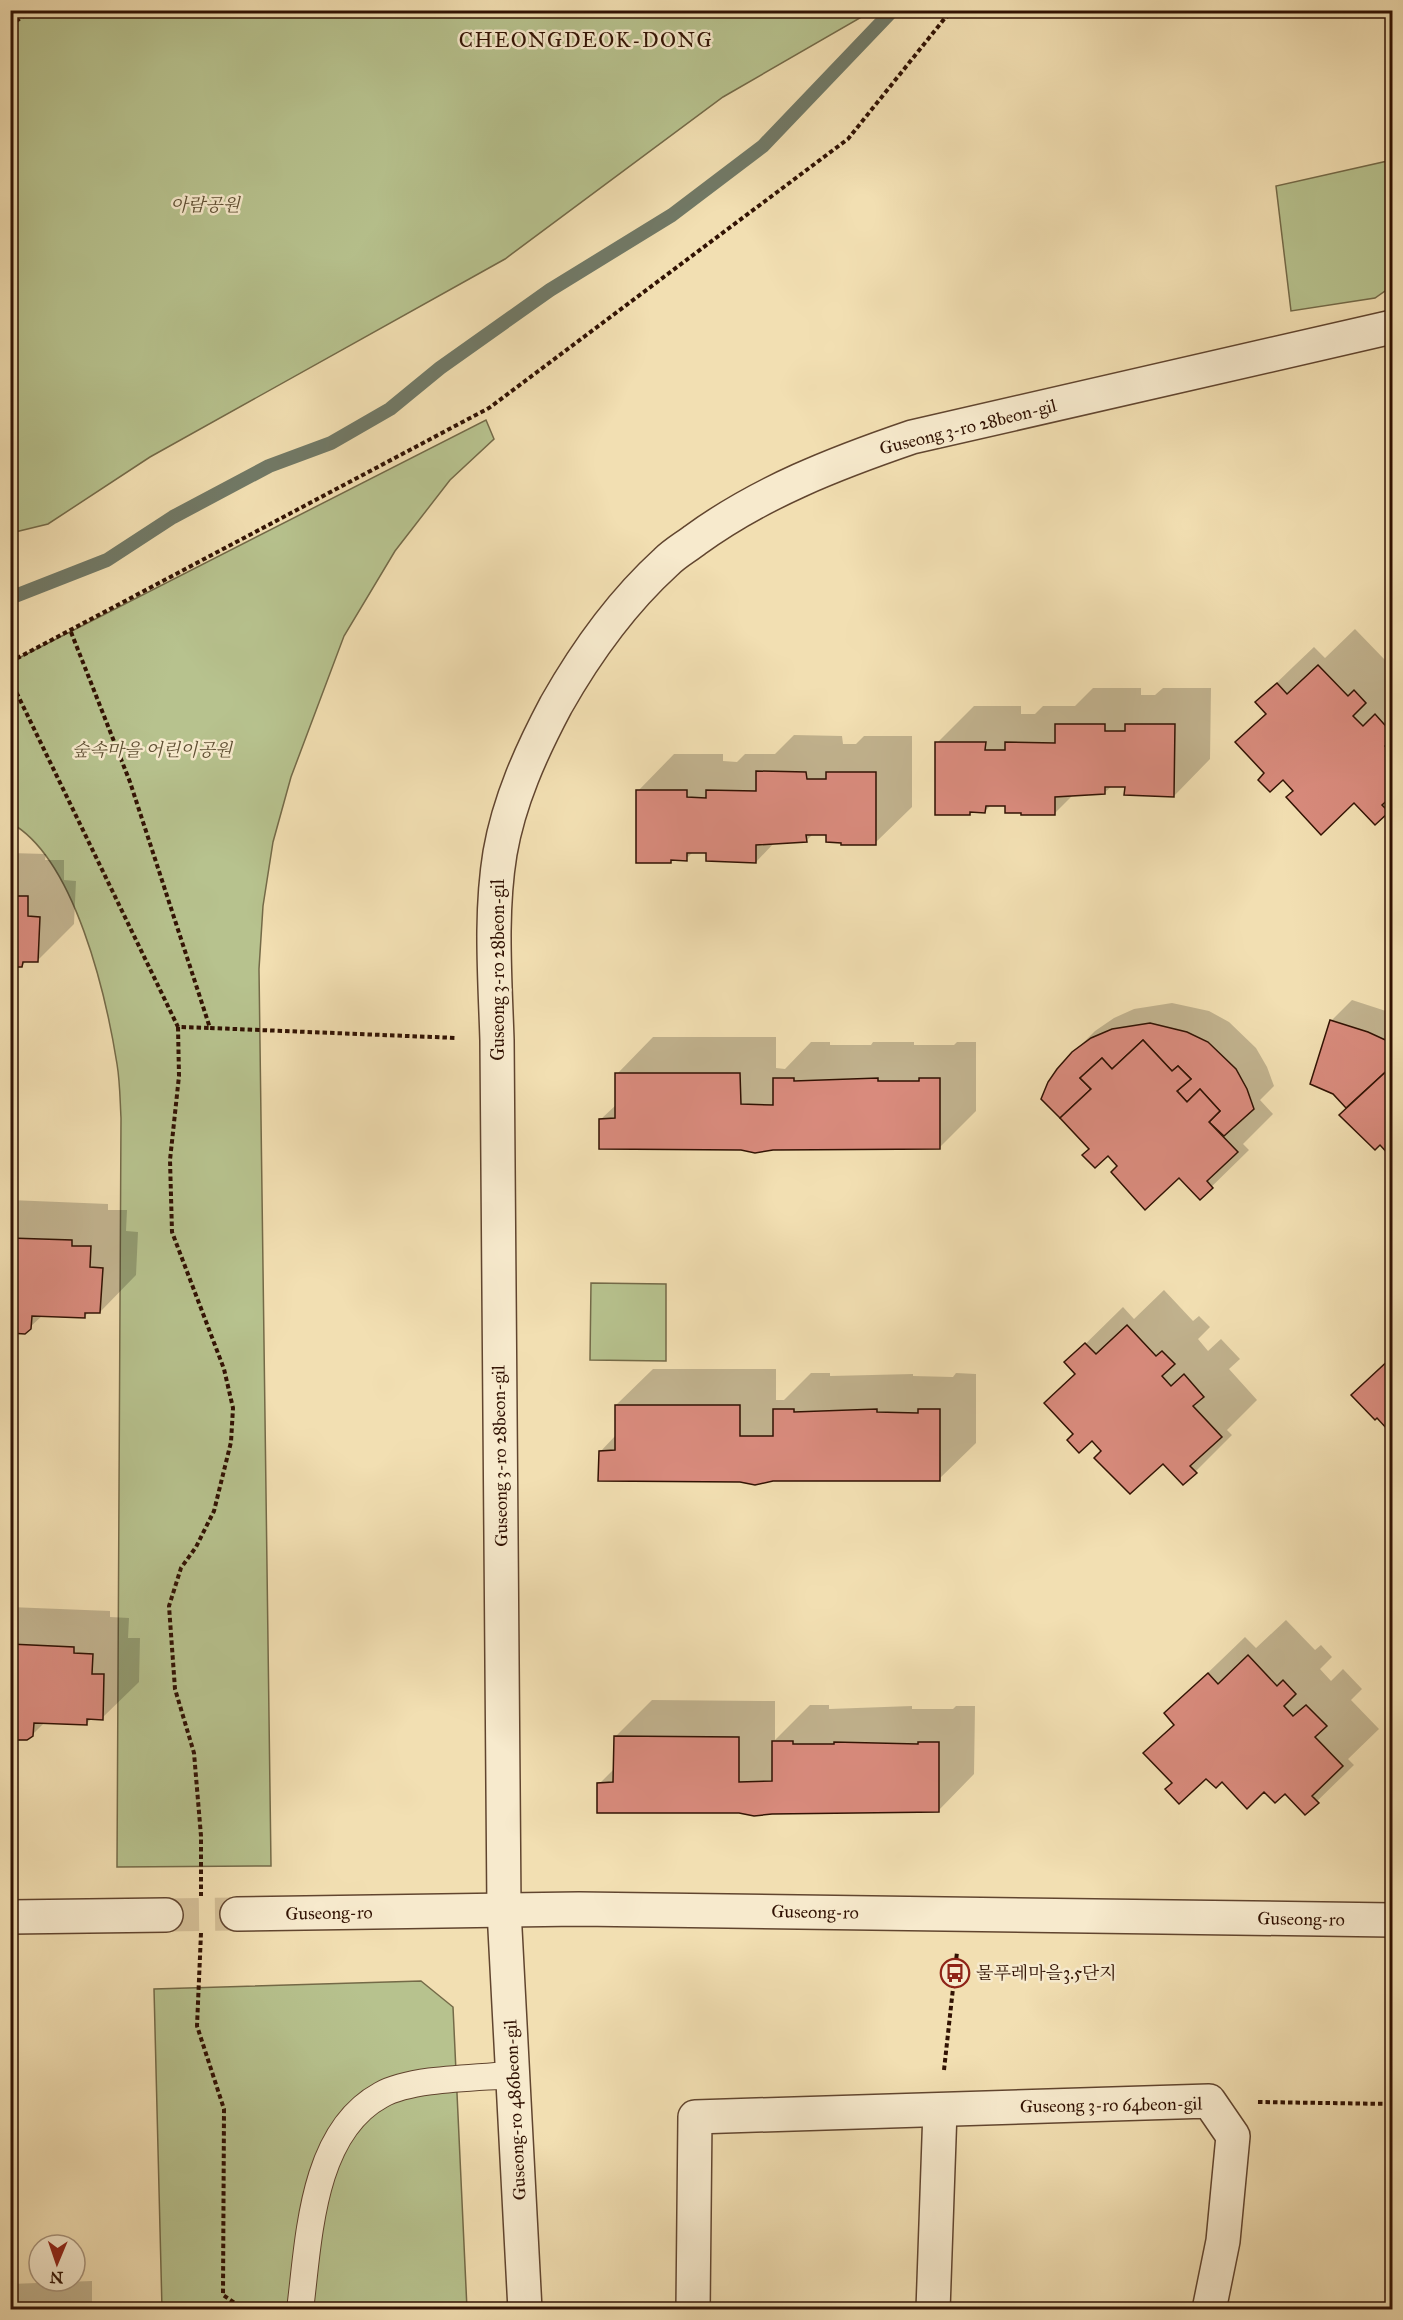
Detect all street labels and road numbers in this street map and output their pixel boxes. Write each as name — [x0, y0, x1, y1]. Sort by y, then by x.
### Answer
street label: Guseong 3-ro 28beon-gil — [877, 394, 1059, 461]
street label: Guseong 3-ro 28beon-gil — [487, 879, 510, 1061]
street label: Guseong 3-ro 28beon-gil — [487, 1365, 514, 1547]
street label: Guseong-ro — [771, 1900, 859, 1925]
street label: Guseong-ro — [285, 1901, 373, 1926]
street label: Guseong-ro — [1257, 1907, 1345, 1932]
street label: Guseong-ro 486beon-gil — [499, 2019, 532, 2201]
street label: Guseong 3-ro 64beon-gil — [1020, 2092, 1203, 2119]

